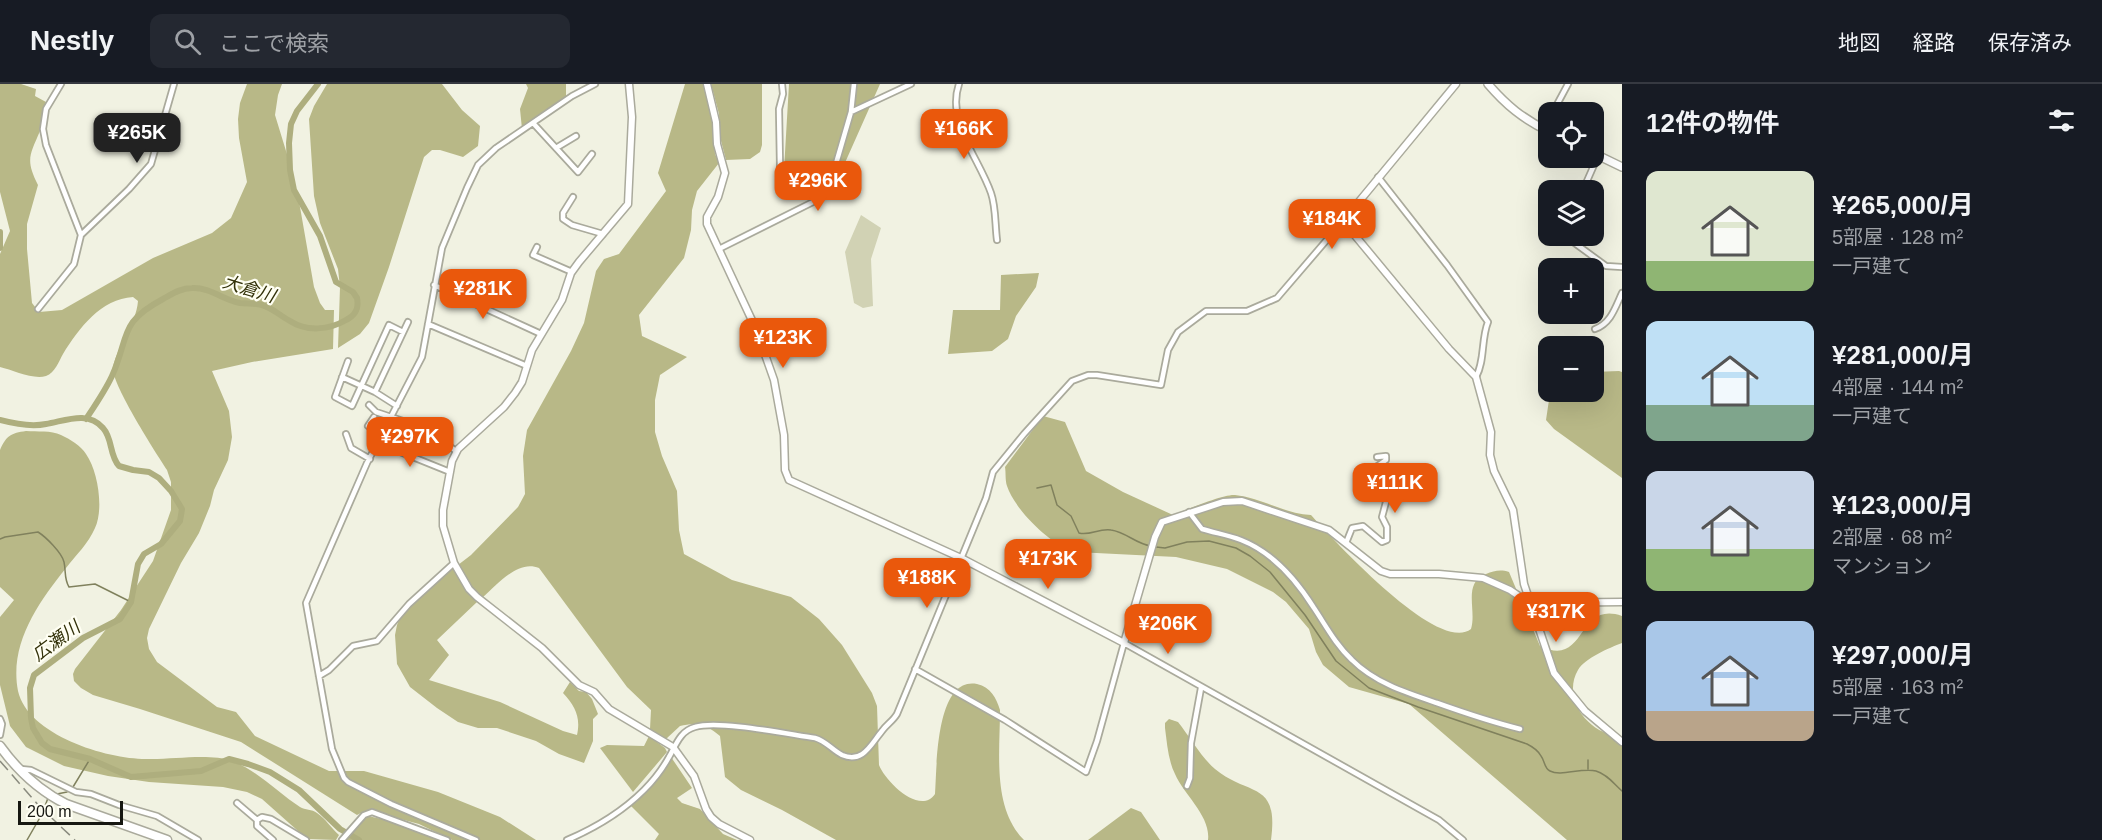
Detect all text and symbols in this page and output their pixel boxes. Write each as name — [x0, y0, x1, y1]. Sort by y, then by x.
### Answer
search box — [150, 14, 570, 68]
text: Nestly — [30, 25, 114, 56]
icon: search — [171, 25, 204, 58]
text: ここで検索 — [219, 31, 329, 56]
text: 地図 — [1838, 31, 1880, 54]
text: 経路 — [1913, 31, 1955, 54]
text: 保存済み — [1988, 31, 2072, 54]
map controls — [1538, 102, 1604, 402]
button: locate — [1538, 102, 1604, 168]
icon: filters — [2045, 104, 2078, 137]
text: 12件の物件 — [1646, 108, 1779, 138]
pin: ¥166K — [922, 109, 1006, 160]
pin: ¥265K — [95, 113, 179, 164]
text: ¥166K — [935, 117, 993, 139]
text: ¥265K — [108, 121, 166, 143]
pin: ¥296K — [776, 161, 860, 212]
text: ¥296K — [789, 169, 847, 191]
button: layers — [1538, 180, 1604, 246]
text: ¥265,000/月 — [1832, 190, 1974, 220]
icon: home — [1694, 195, 1766, 267]
pin: ¥184K — [1290, 199, 1374, 250]
text: ¥184K — [1303, 207, 1361, 229]
text: 5部屋 · 128 m² — [1832, 226, 1963, 248]
text: 一戸建て — [1832, 255, 1912, 277]
button: + — [1538, 258, 1604, 324]
pin: ¥281K — [441, 269, 525, 320]
water label: 大倉川 — [220, 272, 280, 307]
text: ¥281K — [454, 277, 512, 299]
pin: ¥123K — [741, 318, 825, 369]
text: ¥123K — [754, 326, 812, 348]
button: − — [1538, 336, 1604, 402]
text: ¥281,000/月 — [1832, 340, 1974, 370]
icon: home — [1694, 345, 1766, 417]
text: 4部屋 · 144 m² — [1832, 376, 1963, 398]
text: 一戸建て — [1832, 405, 1912, 427]
pin: ¥297K — [368, 417, 452, 468]
text: ¥297K — [381, 425, 439, 447]
pin: ¥111K — [1353, 463, 1437, 514]
text: ¥111K — [1367, 471, 1423, 493]
text: ¥123,000/月 — [1832, 490, 1974, 520]
icon: home — [1694, 495, 1766, 567]
text: 2部屋 · 68 m² — [1832, 526, 1952, 548]
pin: ¥173K — [1006, 539, 1090, 590]
text: ¥173K — [1019, 547, 1077, 569]
text: マンション — [1832, 555, 1932, 577]
pin: ¥188K — [885, 558, 969, 609]
text: ¥188K — [898, 566, 956, 588]
pin: ¥317K — [1514, 592, 1598, 643]
text: ¥317K — [1527, 600, 1585, 622]
pin: ¥206K — [1126, 604, 1210, 655]
text: ¥206K — [1139, 612, 1197, 634]
water label: 広瀬川 — [28, 616, 85, 665]
text: ¥297,000/月 — [1832, 640, 1974, 670]
icon: home — [1694, 645, 1766, 717]
text: 5部屋 · 163 m² — [1832, 676, 1963, 698]
text: 一戸建て — [1832, 705, 1912, 727]
scale bar — [18, 798, 123, 826]
text: 200 m — [27, 803, 71, 820]

